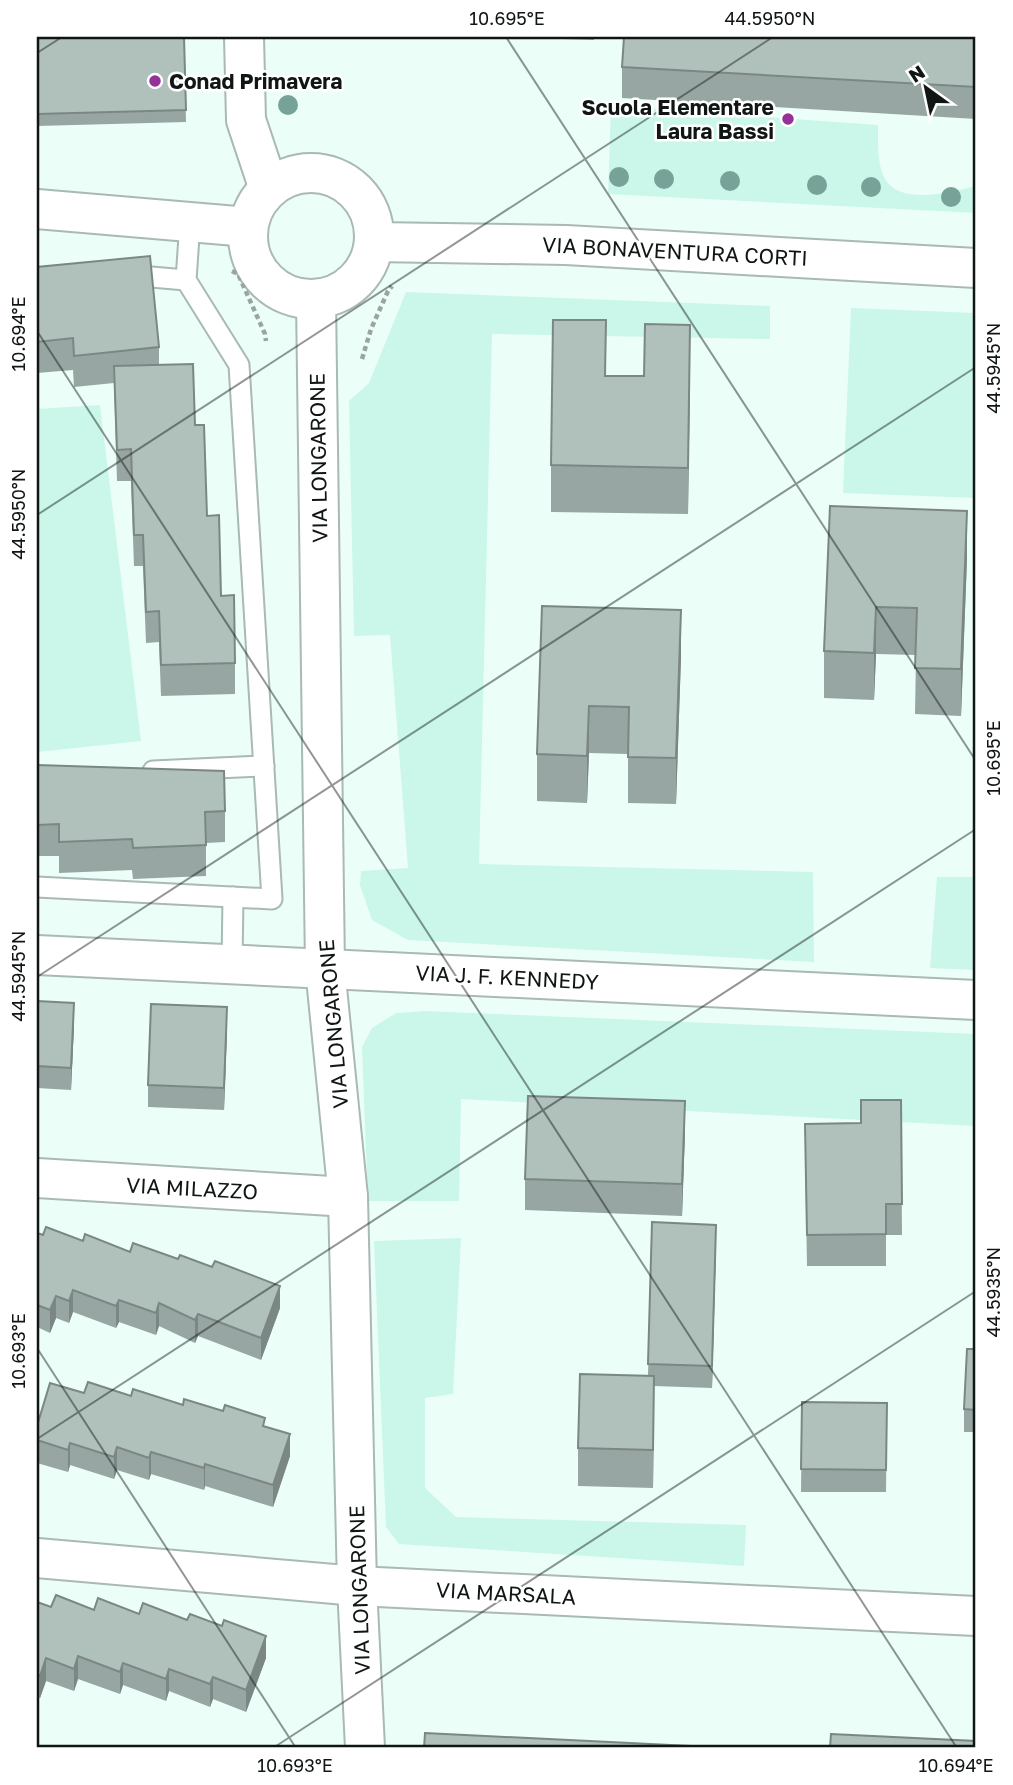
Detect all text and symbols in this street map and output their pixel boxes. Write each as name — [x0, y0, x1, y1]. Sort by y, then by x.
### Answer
text: 10.695°E — [469, 7, 545, 29]
text: 44.5950°N — [725, 7, 816, 29]
north arrow — [890, 52, 960, 122]
text: N — [904, 60, 929, 87]
place label: Conad Primavera — [169, 68, 342, 94]
marker: Conad Primavera — [147, 73, 163, 89]
place label: Scuola Elementare Laura Bassi — [582, 94, 774, 144]
marker: Scuola Elementare Laura Bassi — [780, 111, 796, 127]
street label: VIA BONAVENTURA CORTI — [542, 231, 808, 271]
text: 10.694°E — [7, 296, 29, 372]
text: 44.5945°N — [982, 323, 1004, 413]
street label: VIA LONGARONE — [304, 373, 332, 543]
text: 44.5950°N — [7, 469, 29, 560]
text: 10.695°E — [982, 720, 1004, 796]
text: 44.5945°N — [7, 931, 29, 1021]
street label: VIA LONGARONE — [313, 938, 353, 1110]
street label: VIA J. F. KENNEDY — [415, 959, 600, 995]
street label: VIA MILAZZO — [125, 1172, 259, 1204]
text: 44.5935°N — [982, 1247, 1004, 1337]
text: 10.693°E — [7, 1313, 29, 1389]
street label: VIA LONGARONE — [343, 1505, 375, 1675]
street label: VIA MARSALA — [435, 1576, 577, 1610]
text: 10.693°E — [257, 1754, 333, 1776]
text: 10.694°E — [918, 1754, 994, 1776]

